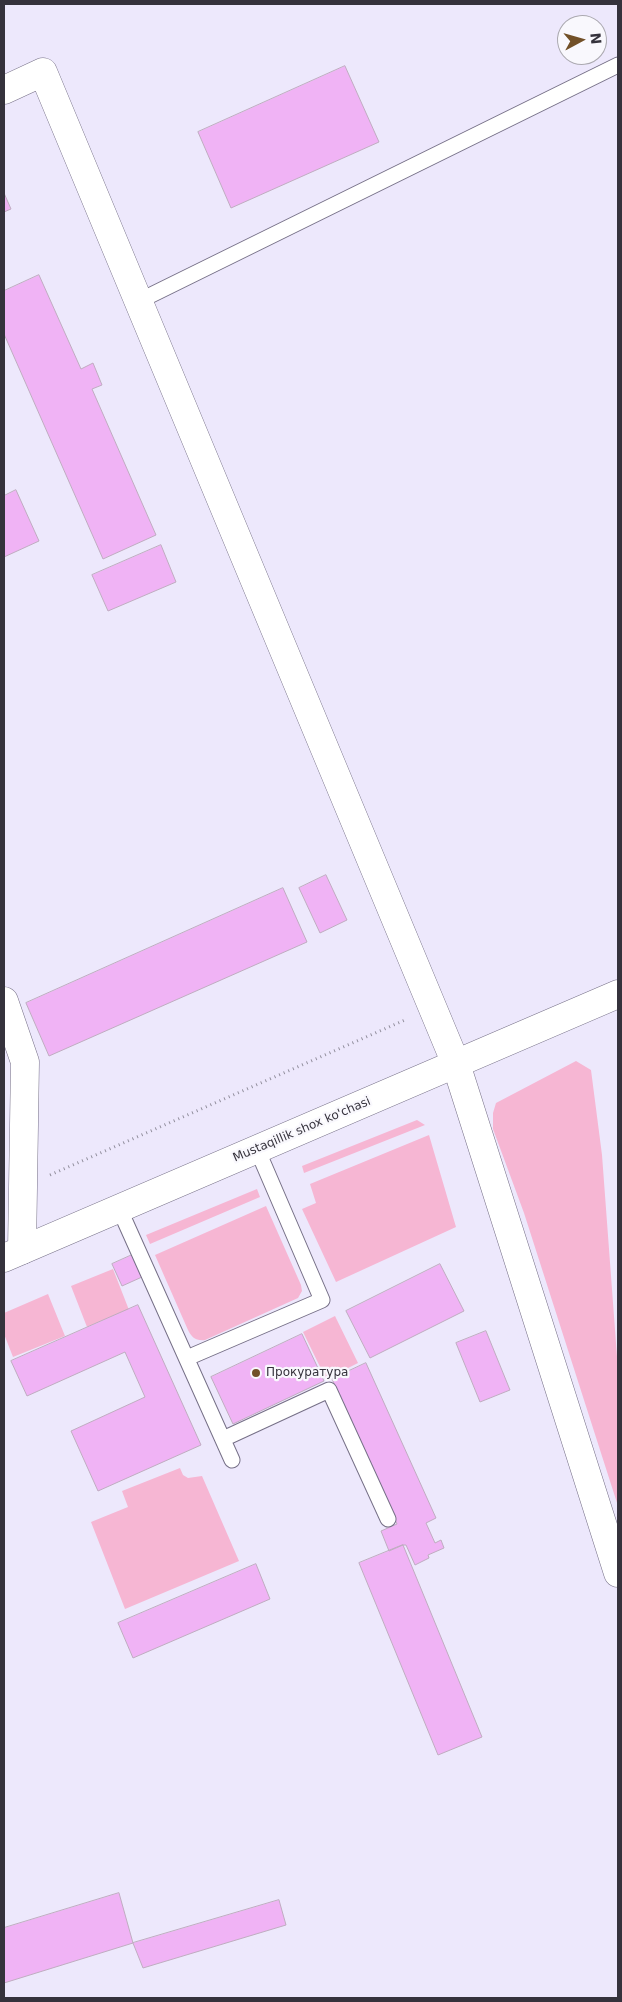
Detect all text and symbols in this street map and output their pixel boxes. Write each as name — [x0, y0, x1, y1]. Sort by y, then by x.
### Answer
north arrow — [557, 15, 607, 65]
text: N — [587, 32, 604, 45]
street label: Mustaqillik shox ko'chasi — [231, 1094, 373, 1166]
place label: Прокуратура — [266, 1366, 348, 1380]
marker: Прокуратура — [250, 1367, 262, 1379]

